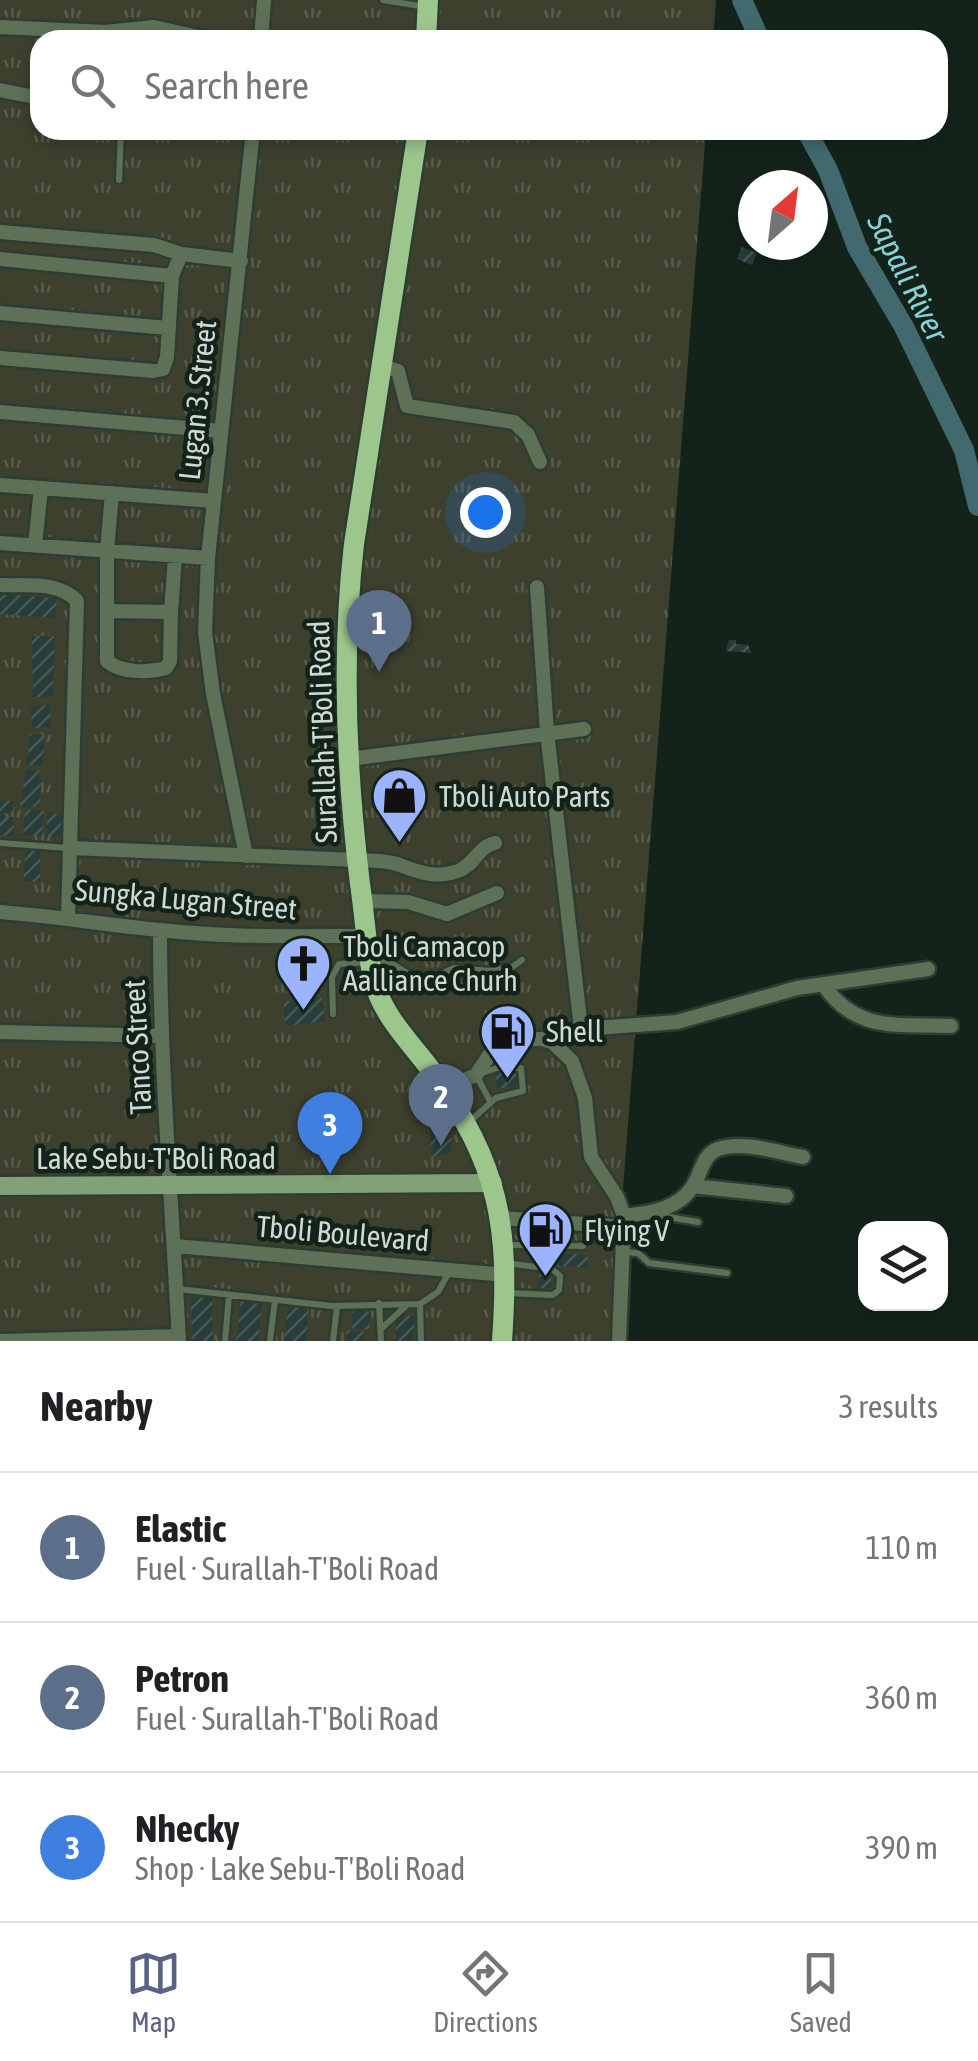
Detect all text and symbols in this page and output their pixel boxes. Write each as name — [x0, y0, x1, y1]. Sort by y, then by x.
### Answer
search box — [30, 30, 948, 140]
icon: search — [65, 58, 120, 113]
text: Search here — [145, 64, 309, 107]
north arrow — [738, 170, 828, 260]
water label: Sapali River — [860, 206, 957, 349]
street label: Lugan 3. Street — [172, 318, 222, 482]
your location — [460, 487, 511, 538]
pin: 1 — [346, 590, 412, 672]
street label: Surallah-T'Boli Road — [301, 620, 343, 844]
shop icon: Tboli Auto Parts — [370, 766, 430, 845]
place label: Tboli Auto Parts — [439, 779, 610, 813]
street label: Sungka Lugan Street — [74, 872, 298, 926]
place label: Tboli Camacop Aalliance Churh — [343, 929, 518, 997]
church icon: Tboli Camacop Aalliance Churh — [274, 933, 334, 1012]
street label: Tanco Street — [116, 979, 158, 1115]
fuel station icon: Shell — [477, 1001, 537, 1080]
place label: Shell — [546, 1014, 603, 1048]
pin: 2 — [408, 1064, 474, 1146]
pin: 3 — [298, 1092, 362, 1174]
street label: Lake Sebu-T'Boli Road — [36, 1141, 276, 1175]
fuel station icon: Flying V — [515, 1200, 575, 1279]
street label: Tboli Boulevard — [255, 1209, 431, 1257]
place label: Flying V — [584, 1213, 670, 1247]
map controls — [858, 1221, 948, 1311]
button: layers — [858, 1221, 948, 1311]
text: Nearby — [40, 1382, 153, 1430]
text: 3 results — [839, 1388, 938, 1425]
text: Elastic — [135, 1507, 226, 1550]
text: 1 — [65, 1529, 80, 1566]
text: 110 m — [865, 1529, 938, 1566]
text: Fuel · Surallah-T'Boli Road — [135, 1550, 439, 1587]
text: Petron — [135, 1657, 229, 1700]
text: 2 — [65, 1679, 80, 1716]
text: 360 m — [865, 1679, 938, 1716]
text: Fuel · Surallah-T'Boli Road — [135, 1700, 439, 1737]
text: Nhecky — [135, 1807, 239, 1850]
text: 3 — [65, 1829, 80, 1866]
text: 390 m — [865, 1829, 938, 1866]
text: Shop · Lake Sebu-T'Boli Road — [135, 1850, 466, 1887]
tab: Map — [126, 1946, 181, 2038]
tab: Directions — [433, 1946, 538, 2038]
tab: Saved — [790, 1946, 852, 2038]

